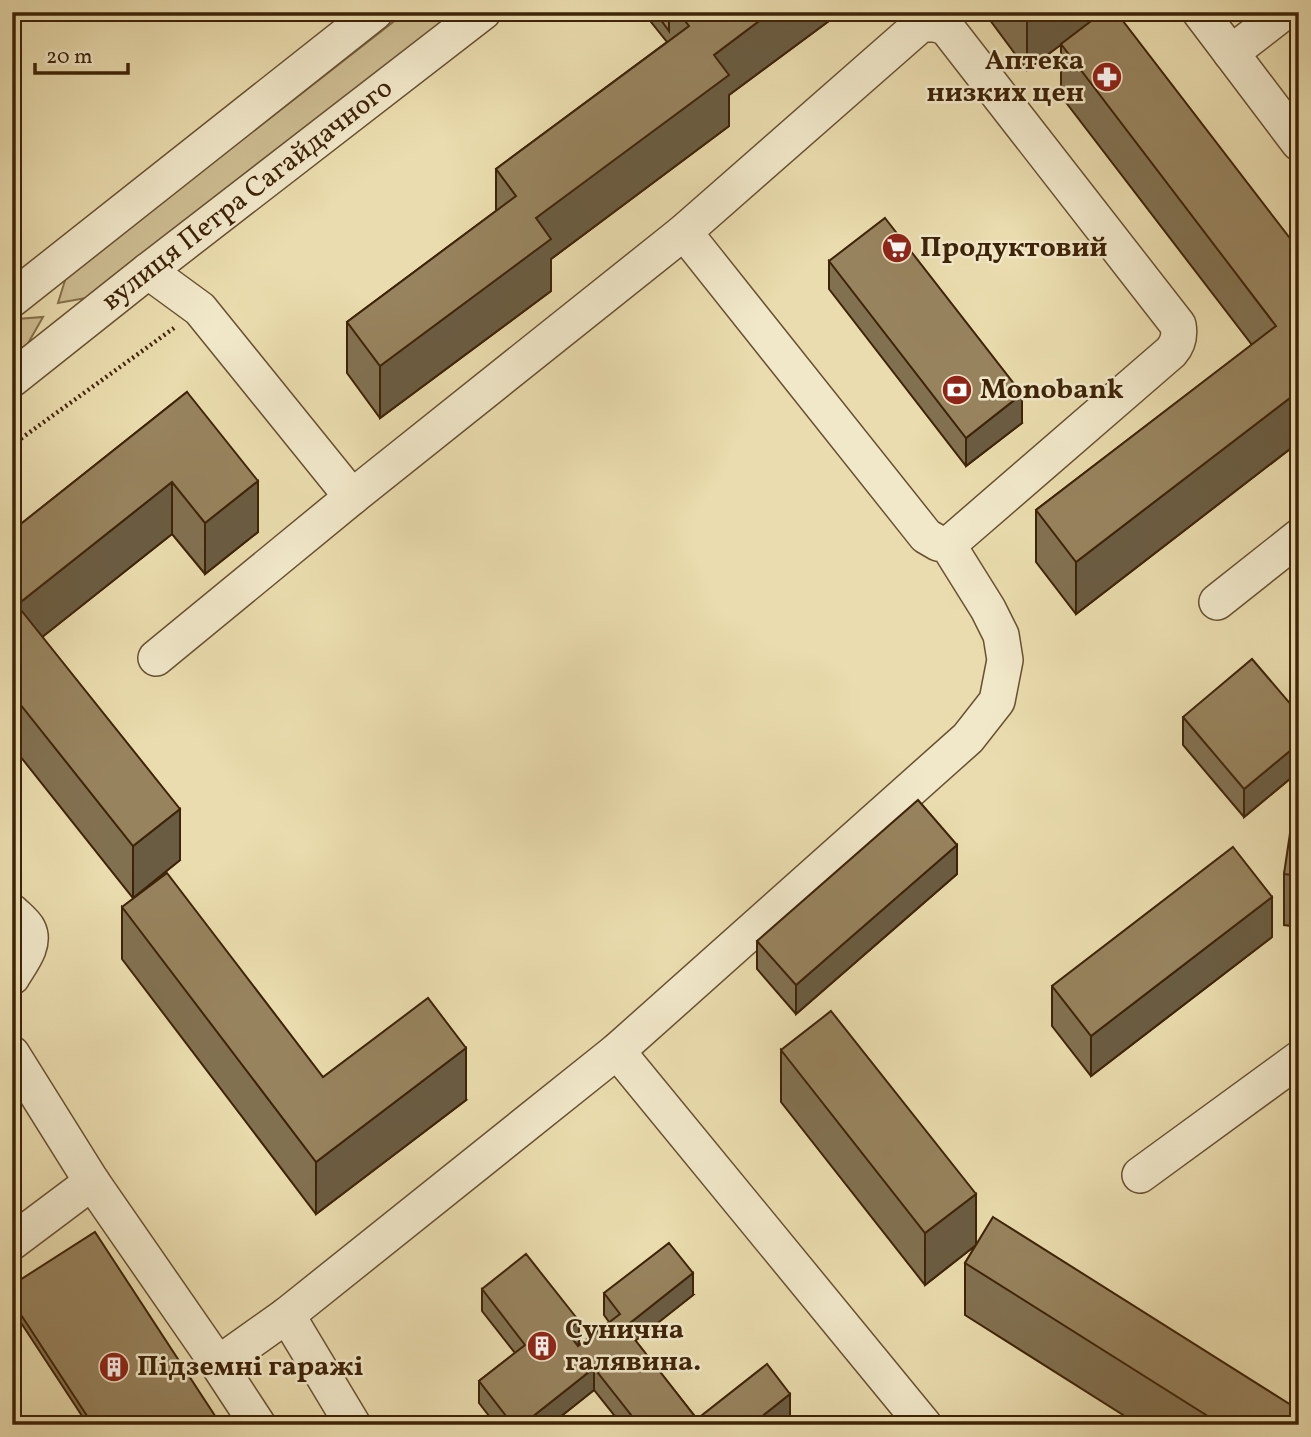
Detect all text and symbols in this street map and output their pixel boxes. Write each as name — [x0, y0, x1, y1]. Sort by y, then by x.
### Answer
scale bar — [35, 32, 128, 76]
place label: Аптека низких цен — [926, 42, 1084, 113]
text: 20 m — [46, 43, 92, 72]
pharmacy icon: Аптека низких цен — [1090, 60, 1124, 94]
street label: вулиця Петра Сагайдачного — [93, 69, 401, 320]
place label: Продуктовий — [920, 229, 1108, 268]
supermarket icon: Продуктовий — [880, 231, 914, 265]
place label: Monobank — [980, 371, 1124, 410]
bank icon: Monobank — [940, 373, 974, 407]
place label: Сунична галявина. — [565, 1311, 701, 1382]
building icon: Сунична галявина. — [525, 1329, 559, 1363]
place label: Підземні гаражі — [137, 1348, 364, 1387]
building icon: Підземні гаражі — [97, 1350, 131, 1384]

